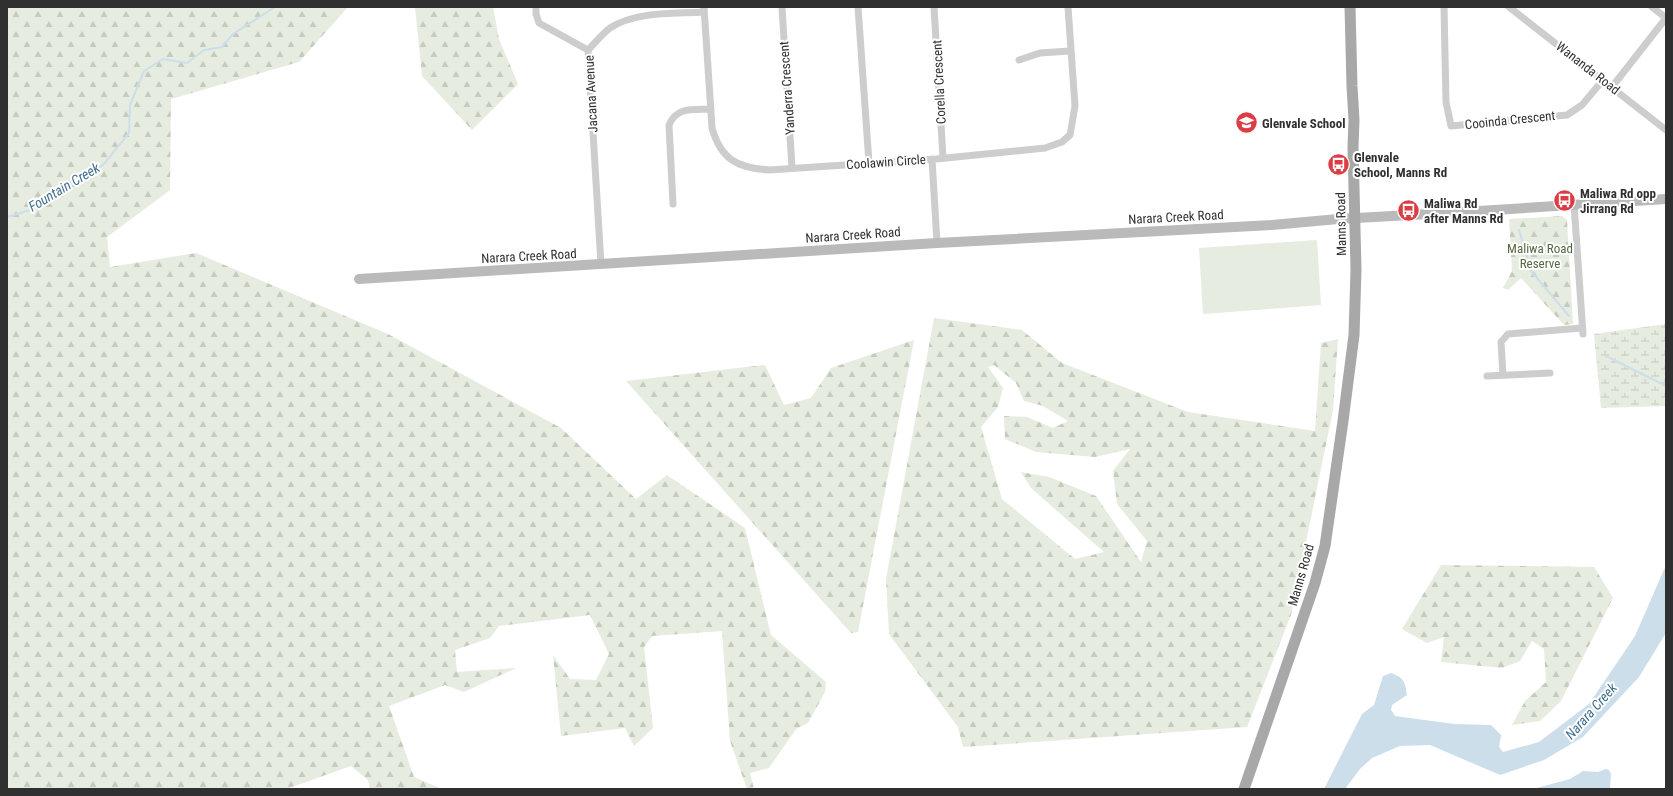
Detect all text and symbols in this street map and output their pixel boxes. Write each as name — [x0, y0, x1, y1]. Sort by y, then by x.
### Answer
street label: Corella Crescent — [929, 39, 949, 125]
street label: Wananda Road — [1553, 39, 1623, 97]
street label: Yanderra Crescent — [776, 41, 798, 135]
street label: Jacana Avenue — [581, 55, 601, 133]
street label: Cooinda Crescent — [1464, 108, 1556, 132]
school or university icon: Glenvale School — [1233, 110, 1259, 136]
place label: Glenvale School — [1262, 116, 1345, 131]
place label: Glenvale School, Manns Rd — [1354, 150, 1447, 180]
bus stop icon: Glenvale School, Manns Rd — [1326, 151, 1352, 177]
street label: Coolawin Circle — [846, 152, 926, 172]
water label: Fountain Creek — [25, 159, 103, 215]
place label: Maliwa Rd opp Jirrang Rd — [1580, 186, 1656, 216]
bus stop icon: Maliwa Rd opp Jirrang Rd — [1552, 187, 1578, 213]
street label: Manns Road — [1333, 192, 1349, 256]
place label: Maliwa Rd after Manns Rd — [1424, 196, 1503, 226]
bus stop icon: Maliwa Rd after Manns Rd — [1396, 197, 1422, 223]
street label: Narara Creek Road — [1128, 207, 1224, 227]
street label: Narara Creek Road — [805, 224, 901, 246]
park label: Maliwa Road Reserve — [1507, 241, 1573, 271]
street label: Narara Creek Road — [481, 246, 577, 266]
street label: Manns Road — [1285, 542, 1317, 608]
water label: Narara Creek — [1562, 679, 1621, 742]

